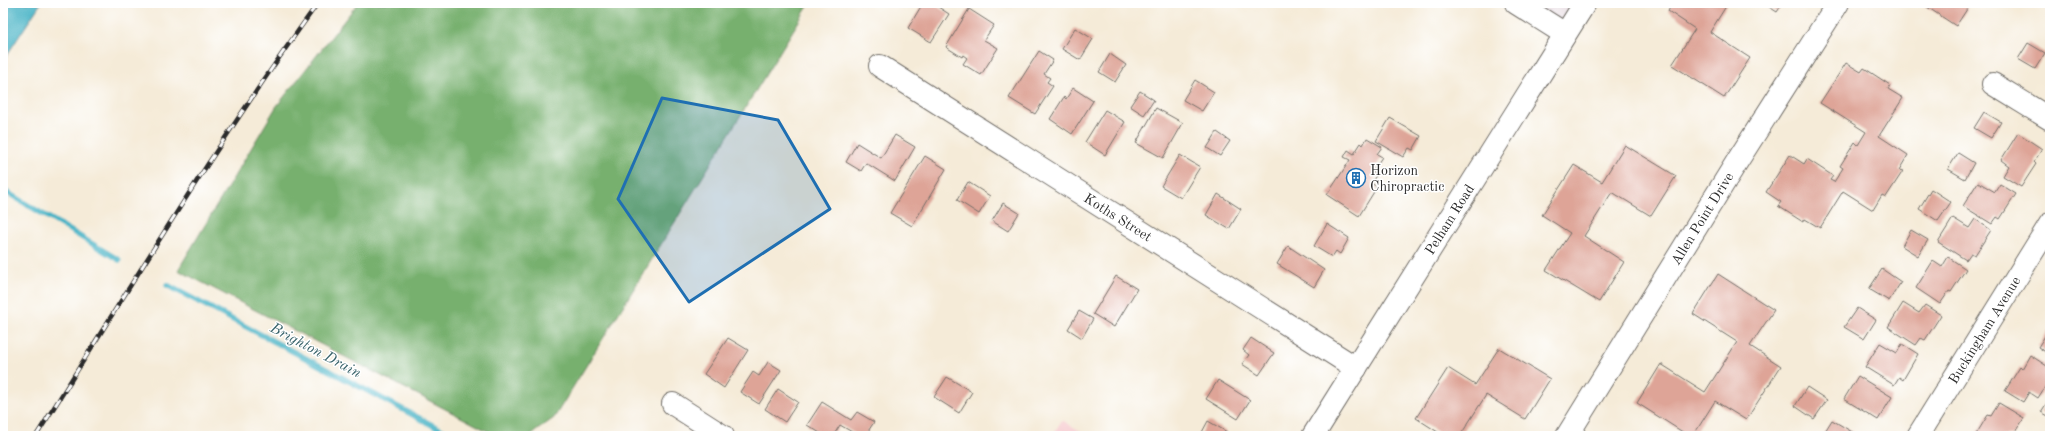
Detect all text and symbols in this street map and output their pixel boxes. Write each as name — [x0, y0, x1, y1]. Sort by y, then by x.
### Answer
place label: Horizon Chiropractic — [1370, 164, 1444, 194]
building icon: Horizon Chiropractic — [1345, 167, 1367, 189]
street label: Allen Point Drive — [1669, 170, 1736, 268]
street label: Pelham Road — [1423, 182, 1477, 257]
street label: Koths Street — [1081, 191, 1154, 245]
street label: Buckingham Avenue — [1946, 274, 2024, 387]
water label: Brighton Drain — [267, 321, 364, 382]

